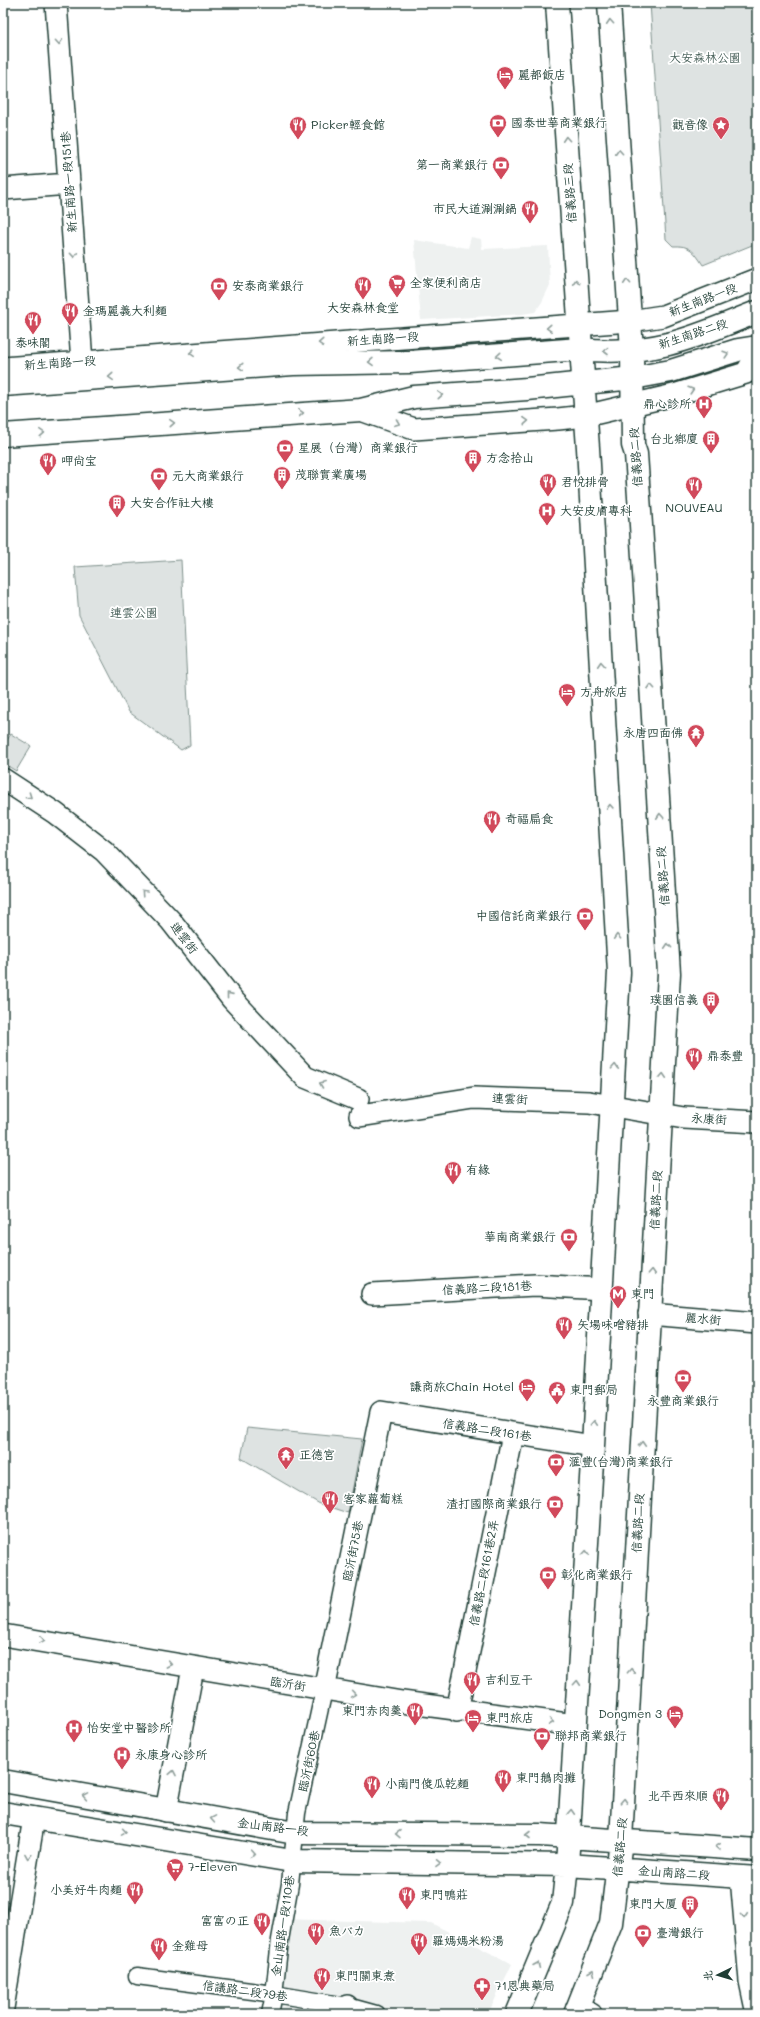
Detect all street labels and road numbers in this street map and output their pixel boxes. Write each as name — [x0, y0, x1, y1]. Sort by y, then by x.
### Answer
street label: 新生南路一段151巷 — [56, 131, 80, 233]
street label: 信義路三段 — [559, 163, 579, 224]
street label: 新生南路一段 — [666, 279, 739, 319]
street label: 新生南路二段 — [656, 314, 729, 352]
street label: 新生南路一段 — [346, 328, 419, 348]
street label: 新生南路一段 — [23, 352, 96, 372]
street label: 信義路二段 — [625, 427, 645, 488]
street label: 信義路二段 — [652, 846, 672, 907]
street label: 連雲街 — [167, 918, 202, 956]
street label: 連雲街 — [492, 1089, 528, 1107]
street label: 永康街 — [691, 1109, 727, 1127]
street label: 信義路二段 — [645, 1170, 665, 1230]
street label: 信義路二段181巷 — [442, 1277, 532, 1297]
street label: 麗水街 — [684, 1308, 722, 1328]
street label: 信義路二段161巷 — [441, 1414, 533, 1444]
street label: 信義路二段 — [627, 1493, 647, 1553]
street label: 信義路二段161巷2弄 — [465, 1518, 501, 1628]
street label: 臨沂街75巷 — [338, 1519, 366, 1583]
street label: 臨沂街 — [269, 1672, 307, 1694]
street label: 臨沂街60巷 — [294, 1728, 322, 1793]
street label: 金山南路一段 — [236, 1814, 310, 1838]
street label: 信義路二段 — [608, 1816, 630, 1878]
street label: 金山南路二段 — [638, 1862, 711, 1882]
street label: 金山南路一段110巷 — [267, 1874, 297, 1978]
street label: 信議路二段79巷 — [202, 1976, 289, 2004]

